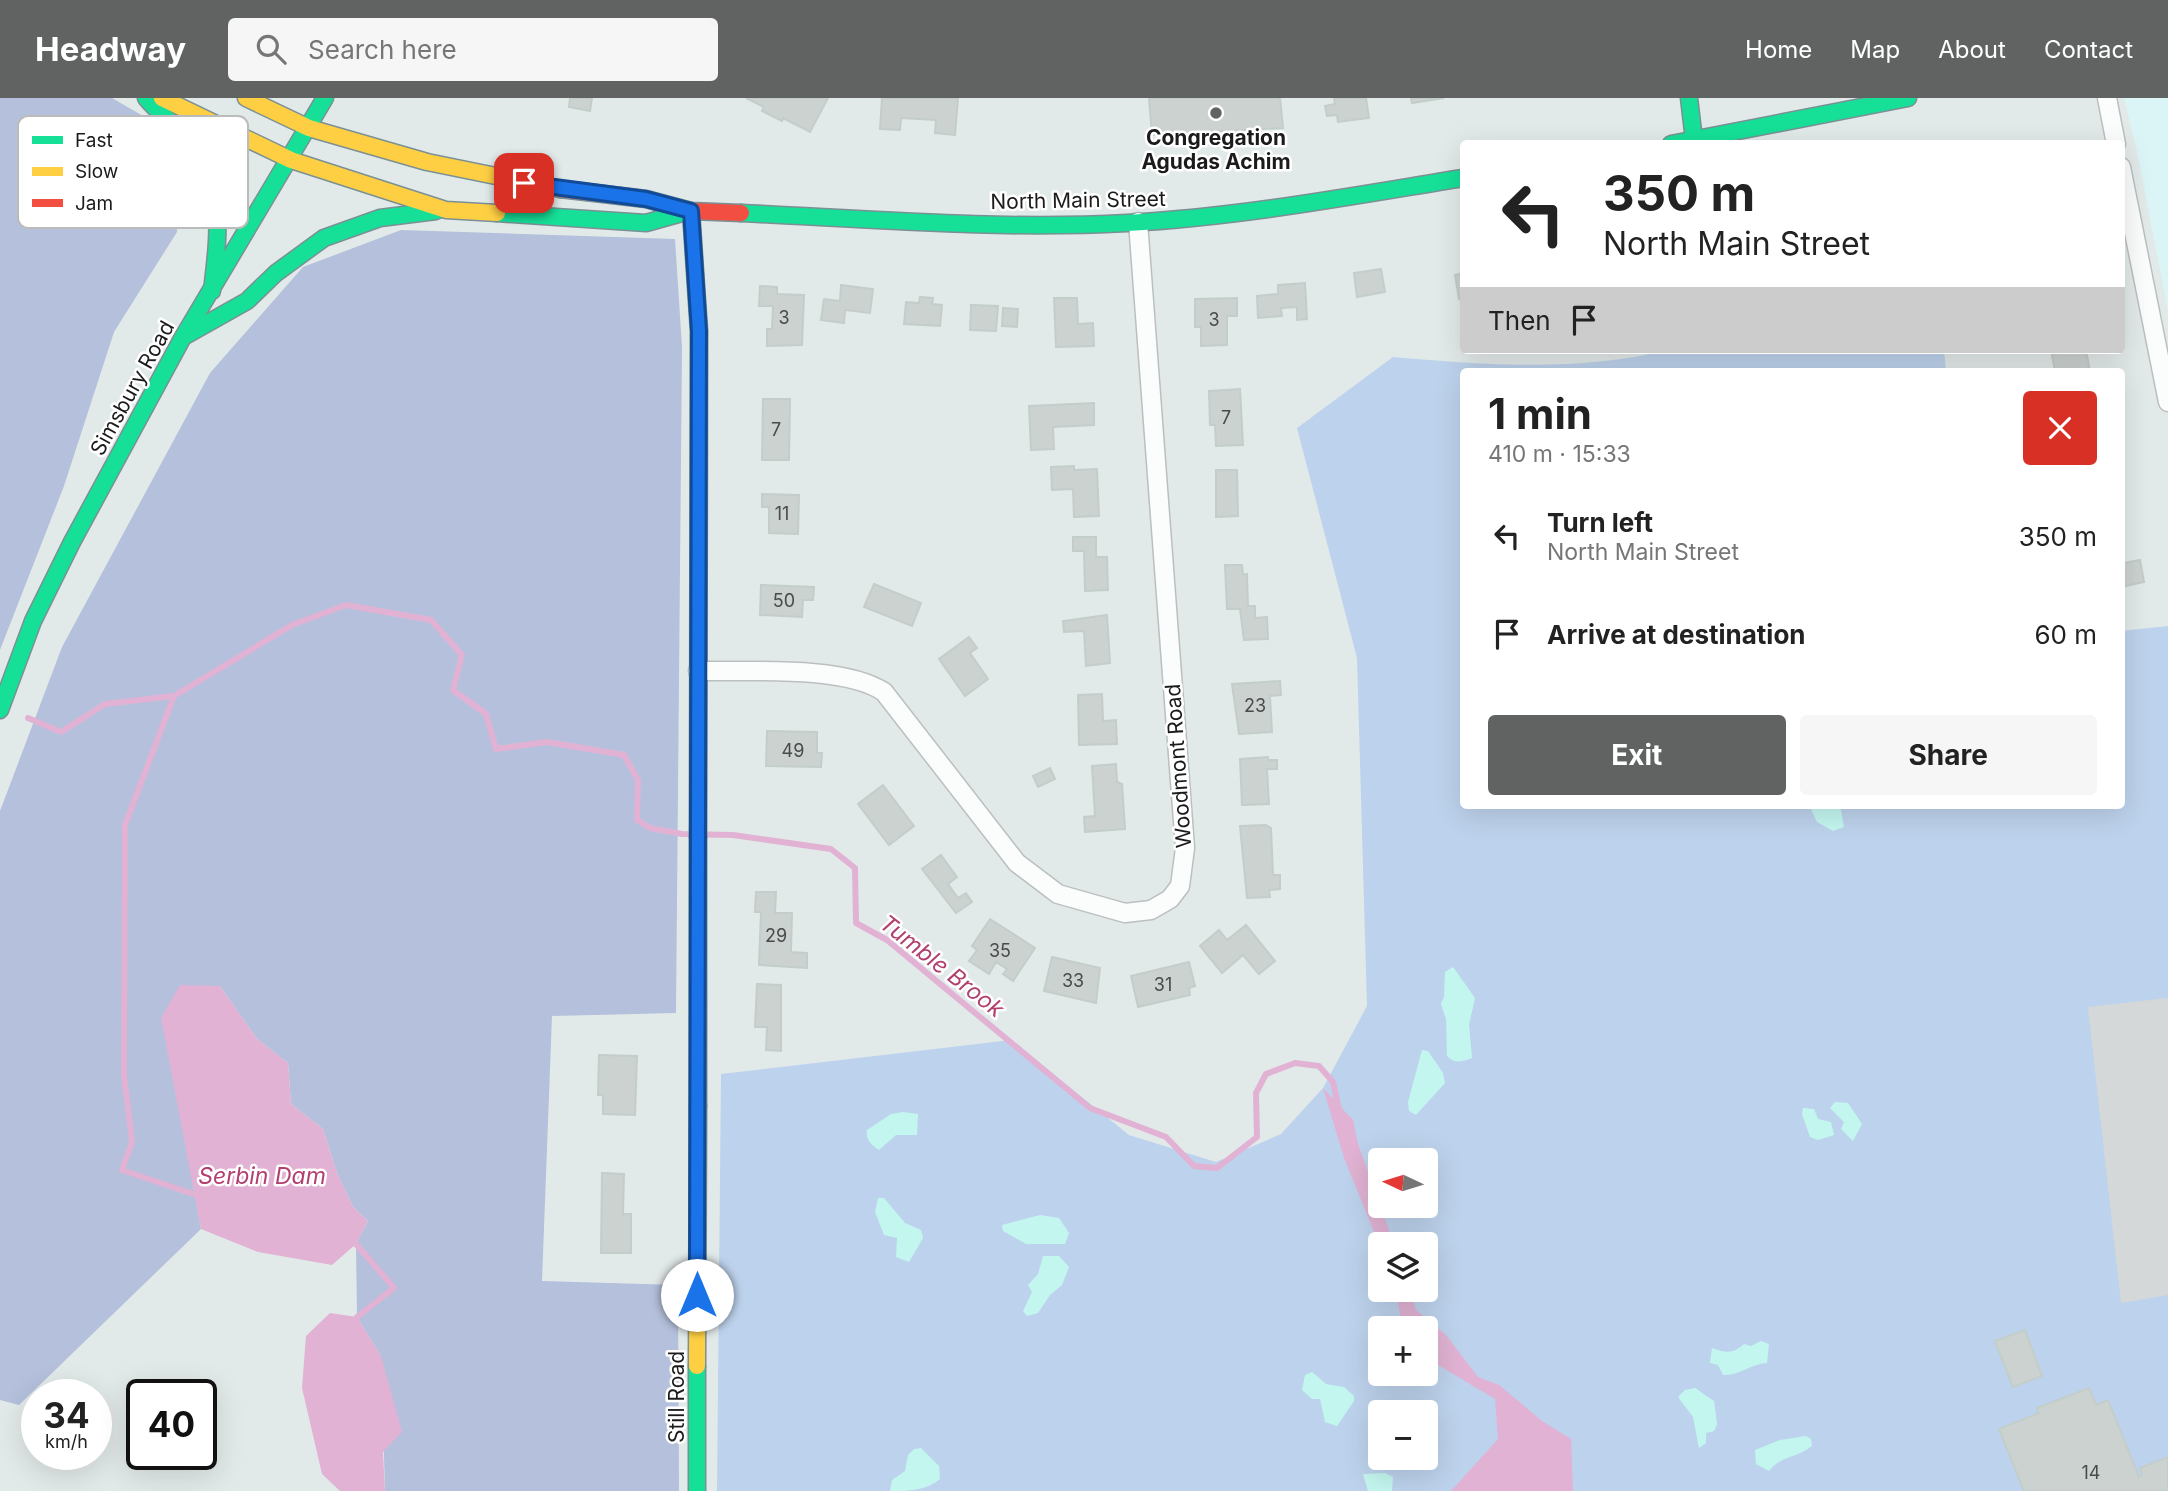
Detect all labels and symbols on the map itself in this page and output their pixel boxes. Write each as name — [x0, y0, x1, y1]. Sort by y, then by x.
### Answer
marker: Congregation Agudas Achim — [1208, 105, 1224, 121]
legend — [18, 116, 248, 228]
place label: Congregation Agudas Achim — [1141, 125, 1291, 174]
text: Fast — [75, 129, 113, 152]
pin — [494, 153, 554, 213]
text: Slow — [75, 160, 118, 183]
street label: North Main Street — [990, 186, 1166, 214]
text: Jam — [75, 192, 113, 215]
house number: 3 — [778, 307, 790, 328]
house number: 3 — [1208, 309, 1220, 330]
street label: Simsbury Road — [85, 316, 179, 460]
house number: 7 — [1221, 407, 1231, 428]
house number: 7 — [771, 419, 781, 440]
house number: 11 — [775, 503, 789, 524]
house number: 50 — [773, 590, 795, 611]
street label: Woodmont Road — [1160, 683, 1196, 849]
house number: 23 — [1244, 695, 1266, 716]
house number: 49 — [782, 740, 804, 761]
water label: Tumble Brook — [874, 909, 1010, 1023]
house number: 29 — [765, 925, 787, 946]
house number: 35 — [989, 940, 1011, 961]
house number: 33 — [1062, 970, 1084, 991]
house number: 31 — [1154, 974, 1172, 995]
north arrow — [1368, 1148, 1438, 1218]
water label: Serbin Dam — [198, 1162, 326, 1190]
position arrow — [660, 1258, 734, 1332]
street label: Still Road — [664, 1351, 689, 1443]
speed limit sign: 40 — [126, 1379, 217, 1470]
house number: 14 — [2082, 1462, 2100, 1483]

